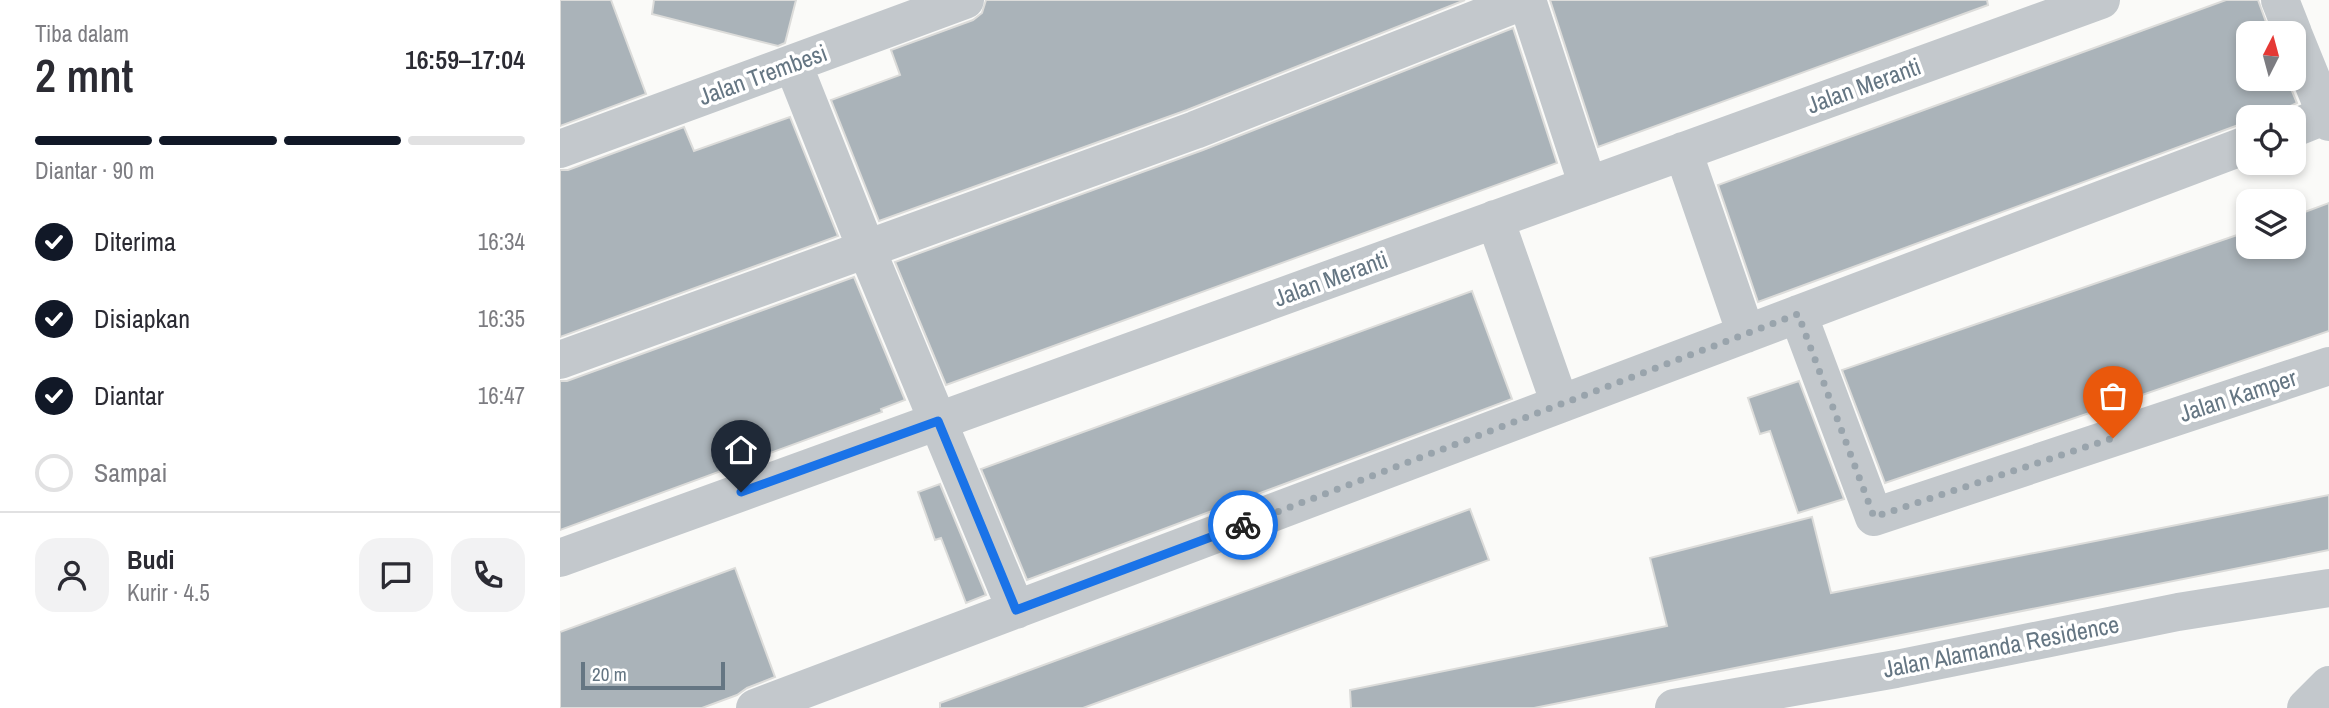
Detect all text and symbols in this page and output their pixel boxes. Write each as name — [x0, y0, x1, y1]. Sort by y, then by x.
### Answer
text: Tiba dalam — [35, 18, 129, 49]
north arrow — [2236, 21, 2306, 91]
map controls — [2236, 21, 2306, 259]
street label: Jalan Trembesi — [694, 36, 831, 112]
text: 16:59–17:04 — [405, 42, 525, 77]
text: 2 mnt — [35, 44, 134, 106]
street label: Jalan Meranti — [1802, 50, 1925, 120]
button: locate — [2236, 105, 2306, 175]
text: Diantar · 90 m — [35, 155, 155, 186]
button: layers — [2236, 189, 2306, 259]
icon: check — [35, 223, 73, 261]
text: Diterima — [94, 224, 176, 259]
text: 16:34 — [478, 226, 525, 257]
street label: Jalan Meranti — [1269, 243, 1392, 313]
icon: check — [35, 300, 73, 338]
text: Disiapkan — [94, 301, 190, 336]
text: 16:35 — [478, 303, 525, 334]
street label: Jalan Kamper — [2175, 361, 2301, 429]
pin — [2083, 366, 2143, 438]
icon: check — [35, 377, 73, 415]
icon: bag — [2094, 377, 2132, 415]
text: Diantar — [94, 378, 164, 413]
text: 16:47 — [478, 380, 525, 411]
pin — [711, 420, 771, 492]
icon: home — [722, 431, 760, 469]
text: Sampai — [94, 455, 167, 490]
courier — [1208, 490, 1278, 560]
icon: bike — [1224, 506, 1262, 544]
button: person — [35, 538, 109, 612]
button: chat — [359, 538, 433, 612]
button: phone — [451, 538, 525, 612]
text: Budi — [127, 542, 174, 577]
text: Kurir · 4.5 — [127, 577, 210, 608]
street label: Jalan Alamanda Residence — [1880, 607, 2121, 685]
scale bar — [581, 659, 724, 691]
text: 20 m — [592, 661, 627, 687]

